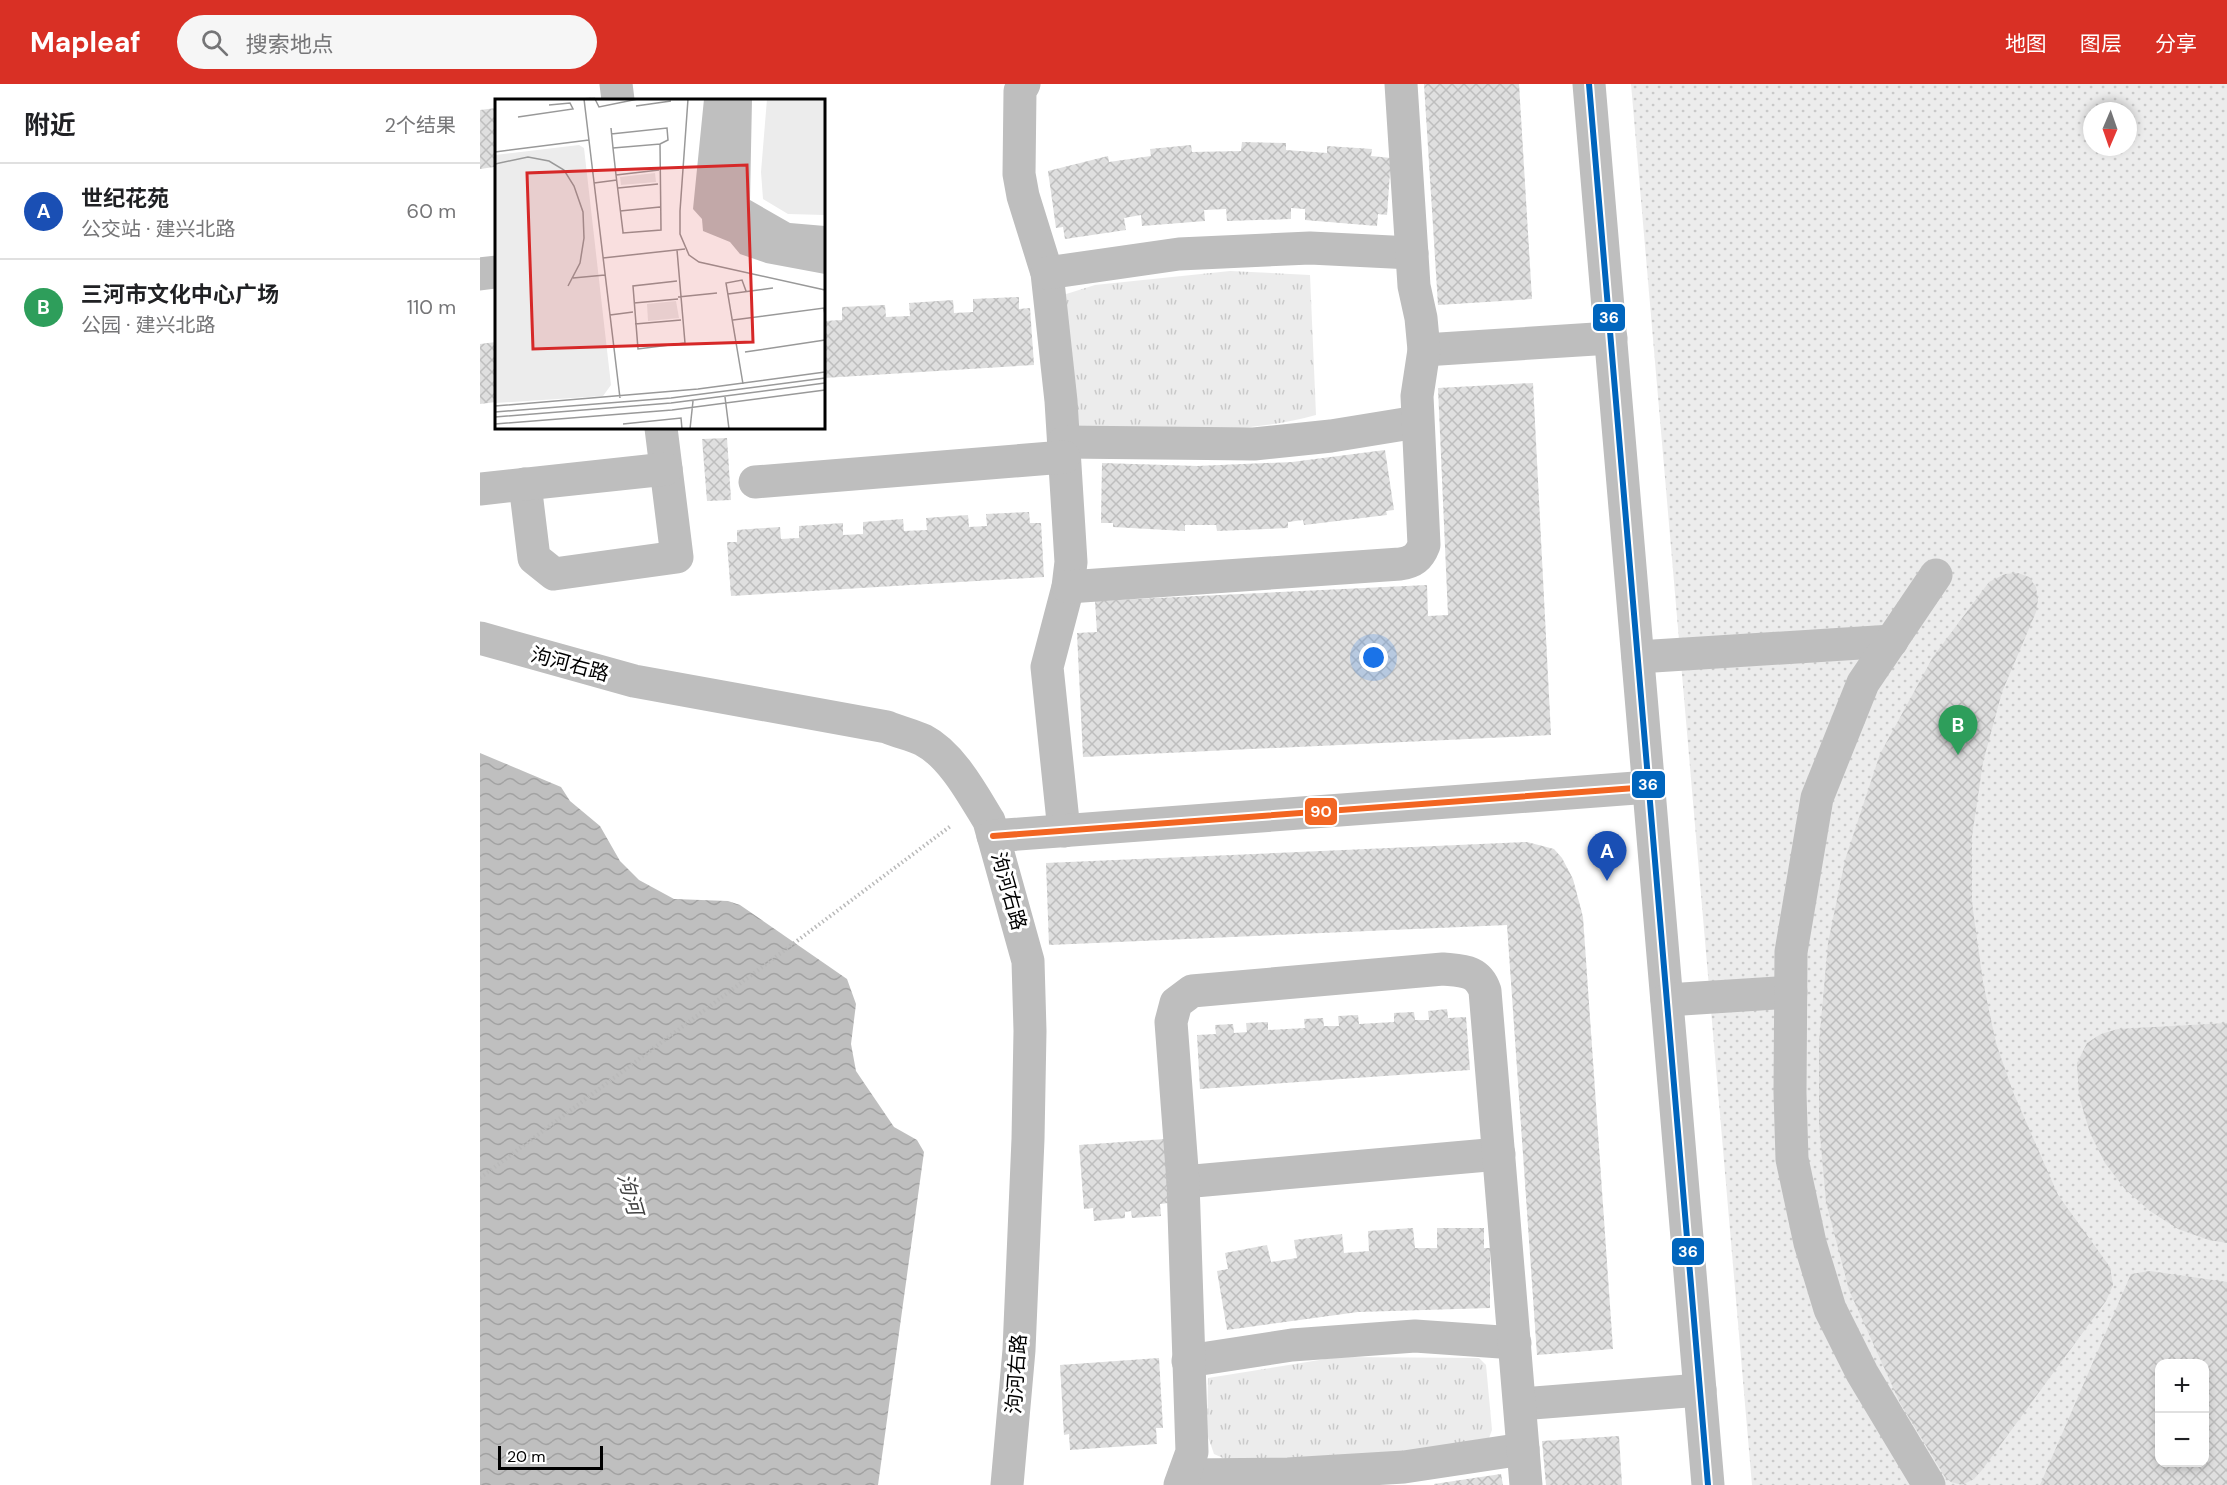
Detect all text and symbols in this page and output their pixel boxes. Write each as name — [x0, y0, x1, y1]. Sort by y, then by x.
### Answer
search box — [177, 15, 597, 69]
text: Mapleaf — [30, 24, 141, 61]
icon: search — [198, 26, 231, 59]
text: 搜索地点 — [246, 30, 334, 59]
text: 地图 — [2005, 30, 2047, 58]
text: 图层 — [2080, 30, 2122, 58]
text: 分享 — [2155, 30, 2197, 58]
inset map — [495, 99, 825, 429]
north arrow — [2083, 102, 2137, 156]
text: 附近 — [24, 108, 76, 142]
text: 2个结果 — [384, 112, 456, 138]
text: 世纪花苑 — [81, 184, 169, 213]
text: A — [36, 198, 51, 224]
text: 60 m — [407, 198, 456, 224]
text: 公交站 · 建兴北路 — [81, 216, 236, 242]
text: 三河市文化中心广场 — [81, 280, 279, 309]
text: B — [37, 294, 50, 320]
text: 110 m — [407, 294, 456, 320]
line badge: 36 — [1592, 303, 1626, 332]
text: 36 — [1599, 307, 1619, 328]
text: 公园 · 建兴北路 — [81, 312, 216, 338]
street label: 泃河右路 — [528, 641, 612, 687]
your location — [1359, 643, 1388, 672]
pin: B — [1938, 706, 1978, 755]
line badge: 36 — [1631, 770, 1666, 799]
text: 36 — [1638, 774, 1658, 795]
line badge: 90 — [1304, 797, 1338, 826]
text: 90 — [1310, 801, 1332, 822]
pin: A — [1588, 832, 1626, 881]
street label: 泃河右路 — [985, 849, 1033, 933]
water label: 泃河 — [611, 1170, 650, 1222]
line badge: 36 — [1671, 1237, 1705, 1266]
text: 36 — [1678, 1241, 1698, 1262]
street label: 泃河右路 — [1000, 1333, 1032, 1415]
map controls — [2155, 1359, 2209, 1467]
button: + — [2155, 1359, 2209, 1413]
button: − — [2155, 1413, 2209, 1467]
scale bar — [498, 1443, 603, 1470]
text: 20 m — [507, 1446, 546, 1467]

